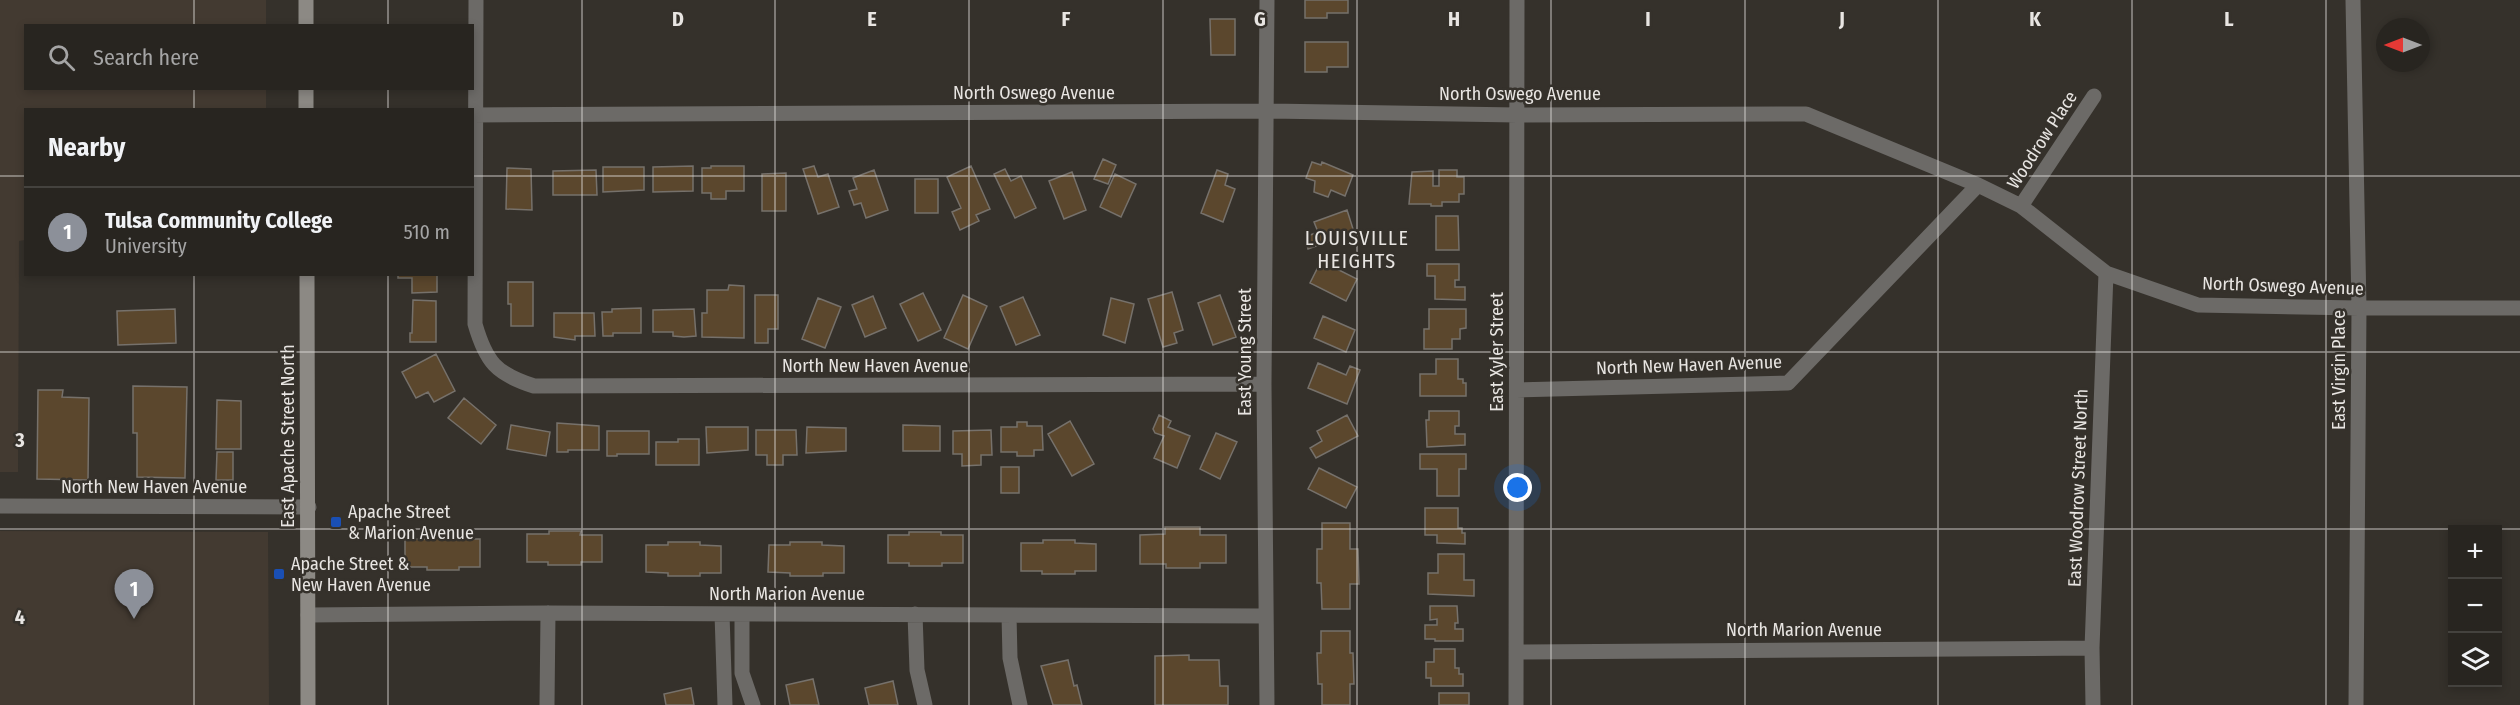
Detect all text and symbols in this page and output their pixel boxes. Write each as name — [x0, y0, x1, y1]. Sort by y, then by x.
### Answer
text: D — [672, 7, 684, 31]
text: E — [867, 7, 877, 31]
text: F — [1062, 7, 1071, 31]
text: G — [1254, 7, 1266, 31]
text: H — [1448, 7, 1460, 31]
text: I — [1645, 7, 1651, 31]
text: J — [1838, 7, 1845, 31]
text: K — [2029, 7, 2041, 31]
text: L — [2224, 7, 2234, 31]
north arrow — [2376, 18, 2430, 72]
search box — [24, 24, 474, 90]
icon: search — [45, 41, 78, 74]
text: Search here — [93, 44, 199, 71]
street label: North Oswego Avenue — [953, 82, 1115, 104]
street label: North Oswego Avenue — [1439, 83, 1601, 105]
street label: Woodrow Place — [2002, 87, 2082, 193]
text: Nearby — [48, 132, 125, 163]
text: Tulsa Community College — [105, 207, 333, 234]
text: 1 — [63, 220, 72, 244]
text: 510 m — [404, 220, 450, 244]
district label: LOUISVILLE HEIGHTS — [1305, 226, 1409, 273]
text: University — [105, 234, 187, 258]
street label: North Oswego Avenue — [2202, 272, 2364, 300]
street label: East Young Street — [1234, 288, 1256, 416]
street label: East Xyler Street — [1486, 292, 1508, 412]
street label: East Virgin Place — [2328, 310, 2350, 430]
street label: East Apache Street North — [277, 344, 299, 528]
street label: North New Haven Avenue — [1596, 351, 1783, 379]
street label: North New Haven Avenue — [782, 355, 968, 377]
street label: East Woodrow Street North — [2064, 388, 2092, 588]
text: 3 — [14, 428, 25, 452]
your location — [1503, 473, 1532, 502]
street label: North New Haven Avenue — [61, 476, 247, 498]
place label: Apache Street & Marion Avenue — [348, 501, 474, 544]
marker: Apache Street & Marion Avenue — [329, 515, 343, 529]
map controls — [2448, 525, 2502, 687]
button: + — [2448, 525, 2502, 579]
place label: Apache Street & New Haven Avenue — [291, 553, 431, 596]
marker: Apache Street & New Haven Avenue — [272, 567, 286, 581]
pin: 1 — [114, 570, 154, 619]
button: − — [2448, 579, 2502, 633]
street label: North Marion Avenue — [709, 583, 865, 605]
text: 4 — [15, 605, 25, 629]
street label: North Marion Avenue — [1726, 619, 1882, 641]
button: layers — [2448, 633, 2502, 687]

